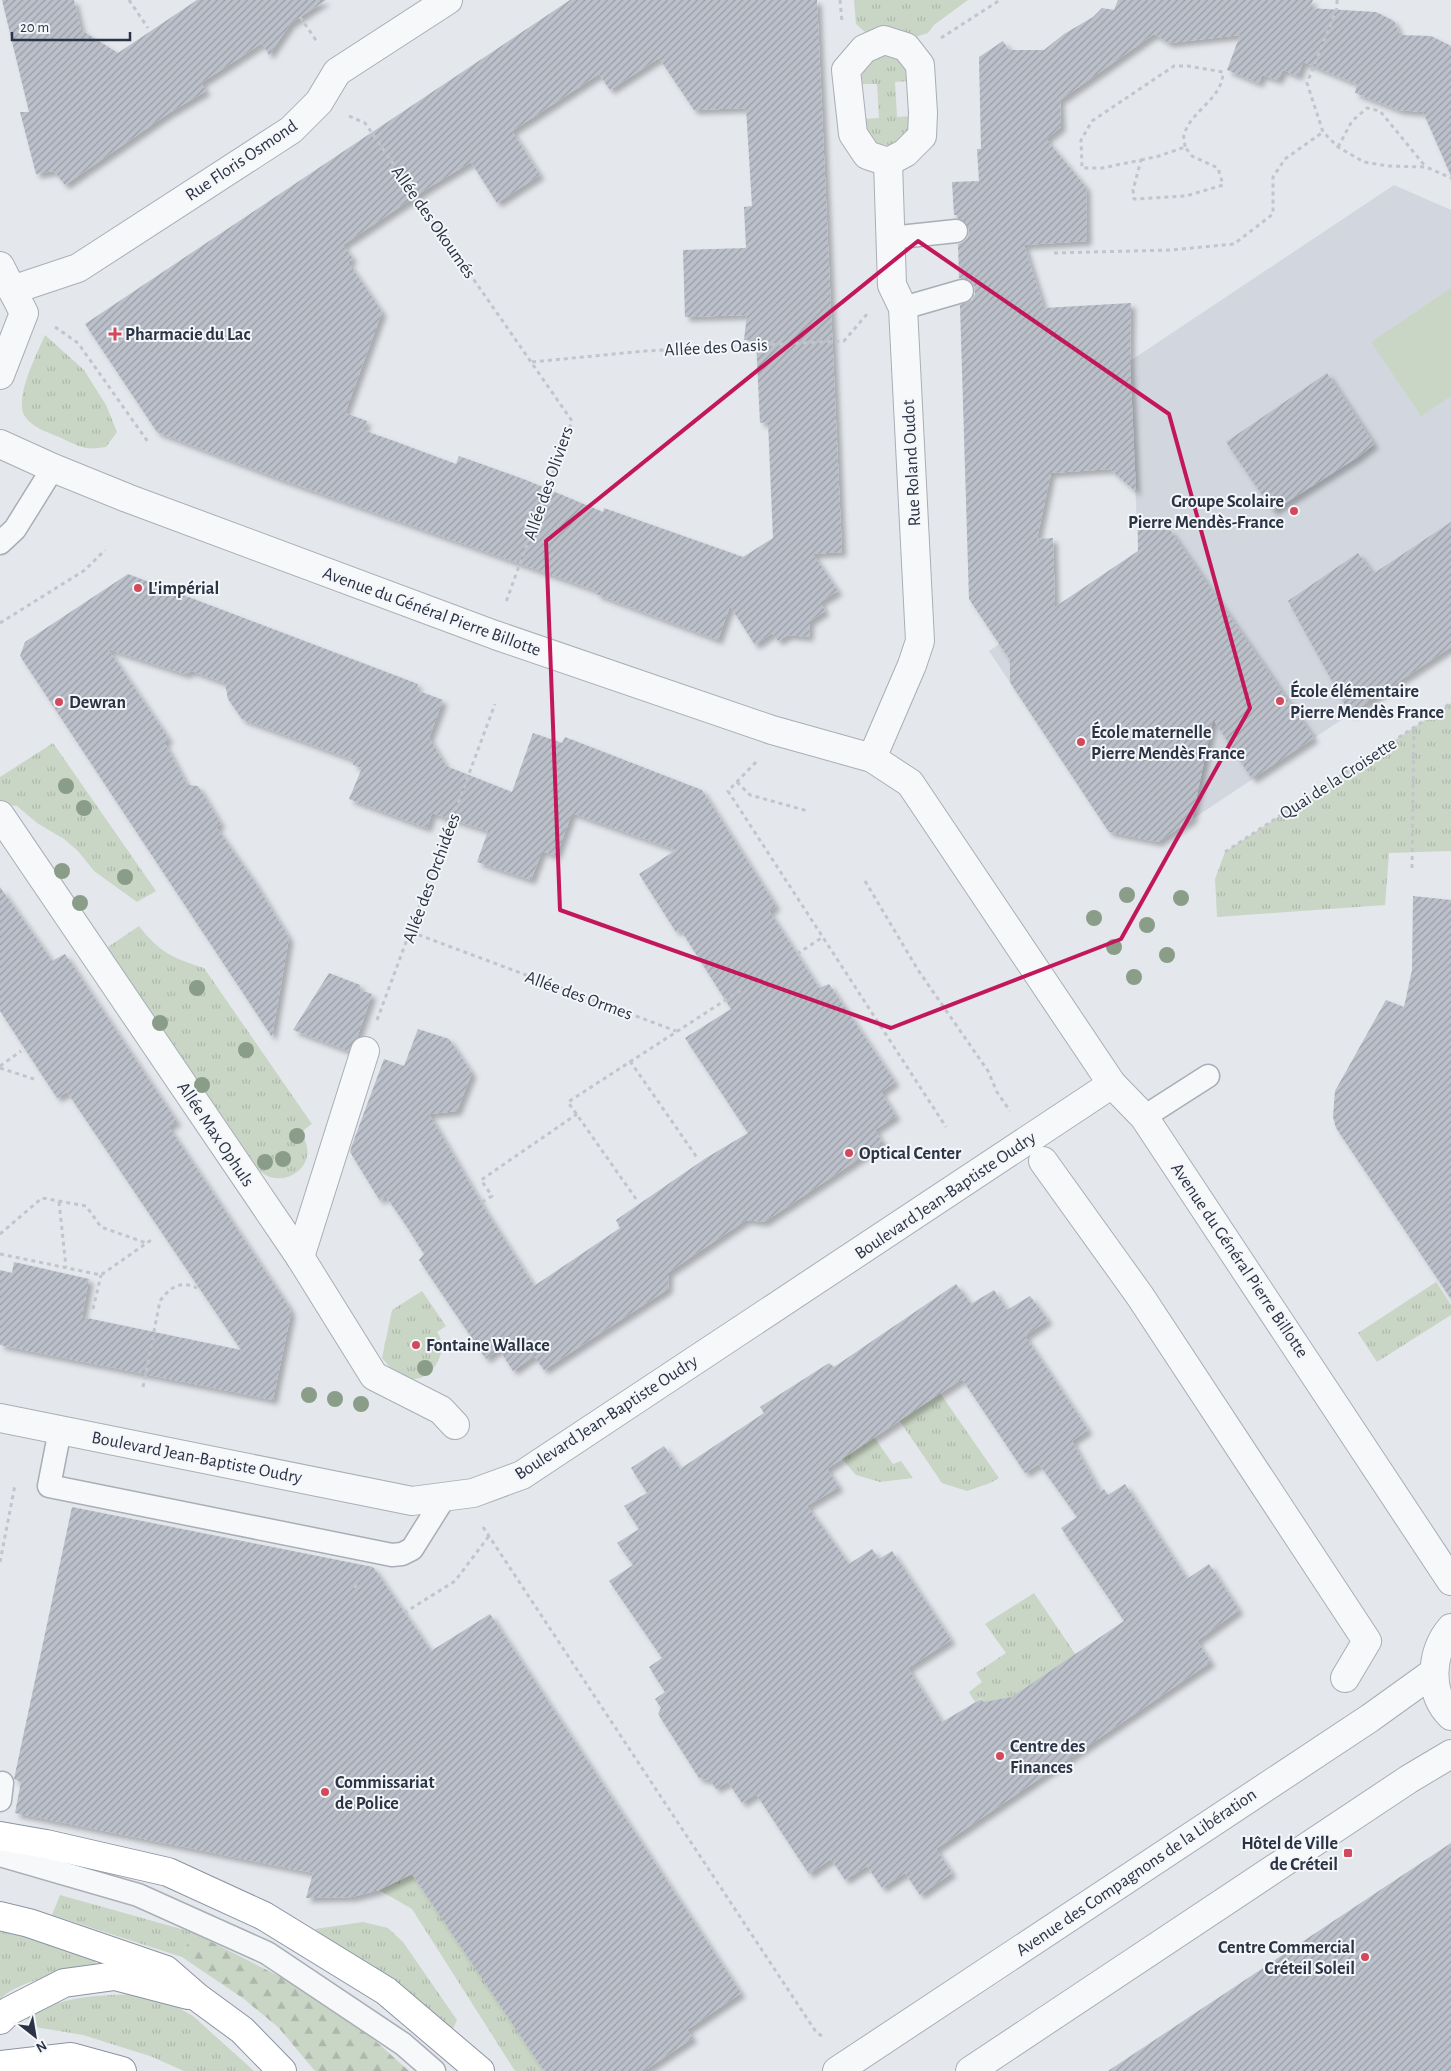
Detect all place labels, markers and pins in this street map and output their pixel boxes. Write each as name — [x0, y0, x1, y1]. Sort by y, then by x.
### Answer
place label: Pharmacie du Lac — [125, 326, 250, 344]
marker: Pharmacie du Lac — [109, 328, 121, 340]
place label: Groupe Scolaire Pierre Mendès-France — [1128, 493, 1284, 532]
marker: Groupe Scolaire Pierre Mendès-France — [1288, 505, 1300, 517]
place label: L'impérial — [148, 580, 219, 598]
marker: L'impérial — [132, 582, 144, 594]
place label: École élémentaire Pierre Mendès France — [1290, 680, 1444, 722]
place label: Dewran — [69, 694, 126, 712]
marker: École élémentaire Pierre Mendès France — [1274, 695, 1286, 707]
marker: Dewran — [53, 696, 65, 708]
place label: École maternelle Pierre Mendès France — [1091, 721, 1245, 763]
marker: École maternelle Pierre Mendès France — [1075, 736, 1087, 748]
place label: Optical Center — [859, 1145, 962, 1163]
marker: Optical Center — [843, 1147, 855, 1159]
place label: Fontaine Wallace — [426, 1337, 550, 1355]
marker: Fontaine Wallace — [410, 1339, 422, 1351]
place label: Centre des Finances — [1010, 1738, 1086, 1777]
marker: Centre des Finances — [994, 1750, 1006, 1762]
place label: Commissariat de Police — [335, 1774, 435, 1813]
marker: Commissariat de Police — [319, 1786, 331, 1798]
place label: Hôtel de Ville de Créteil — [1241, 1835, 1338, 1874]
marker: Hôtel de Ville de Créteil — [1342, 1847, 1354, 1859]
place label: Centre Commercial Créteil Soleil — [1218, 1939, 1355, 1978]
marker: Centre Commercial Créteil Soleil — [1359, 1951, 1371, 1963]

